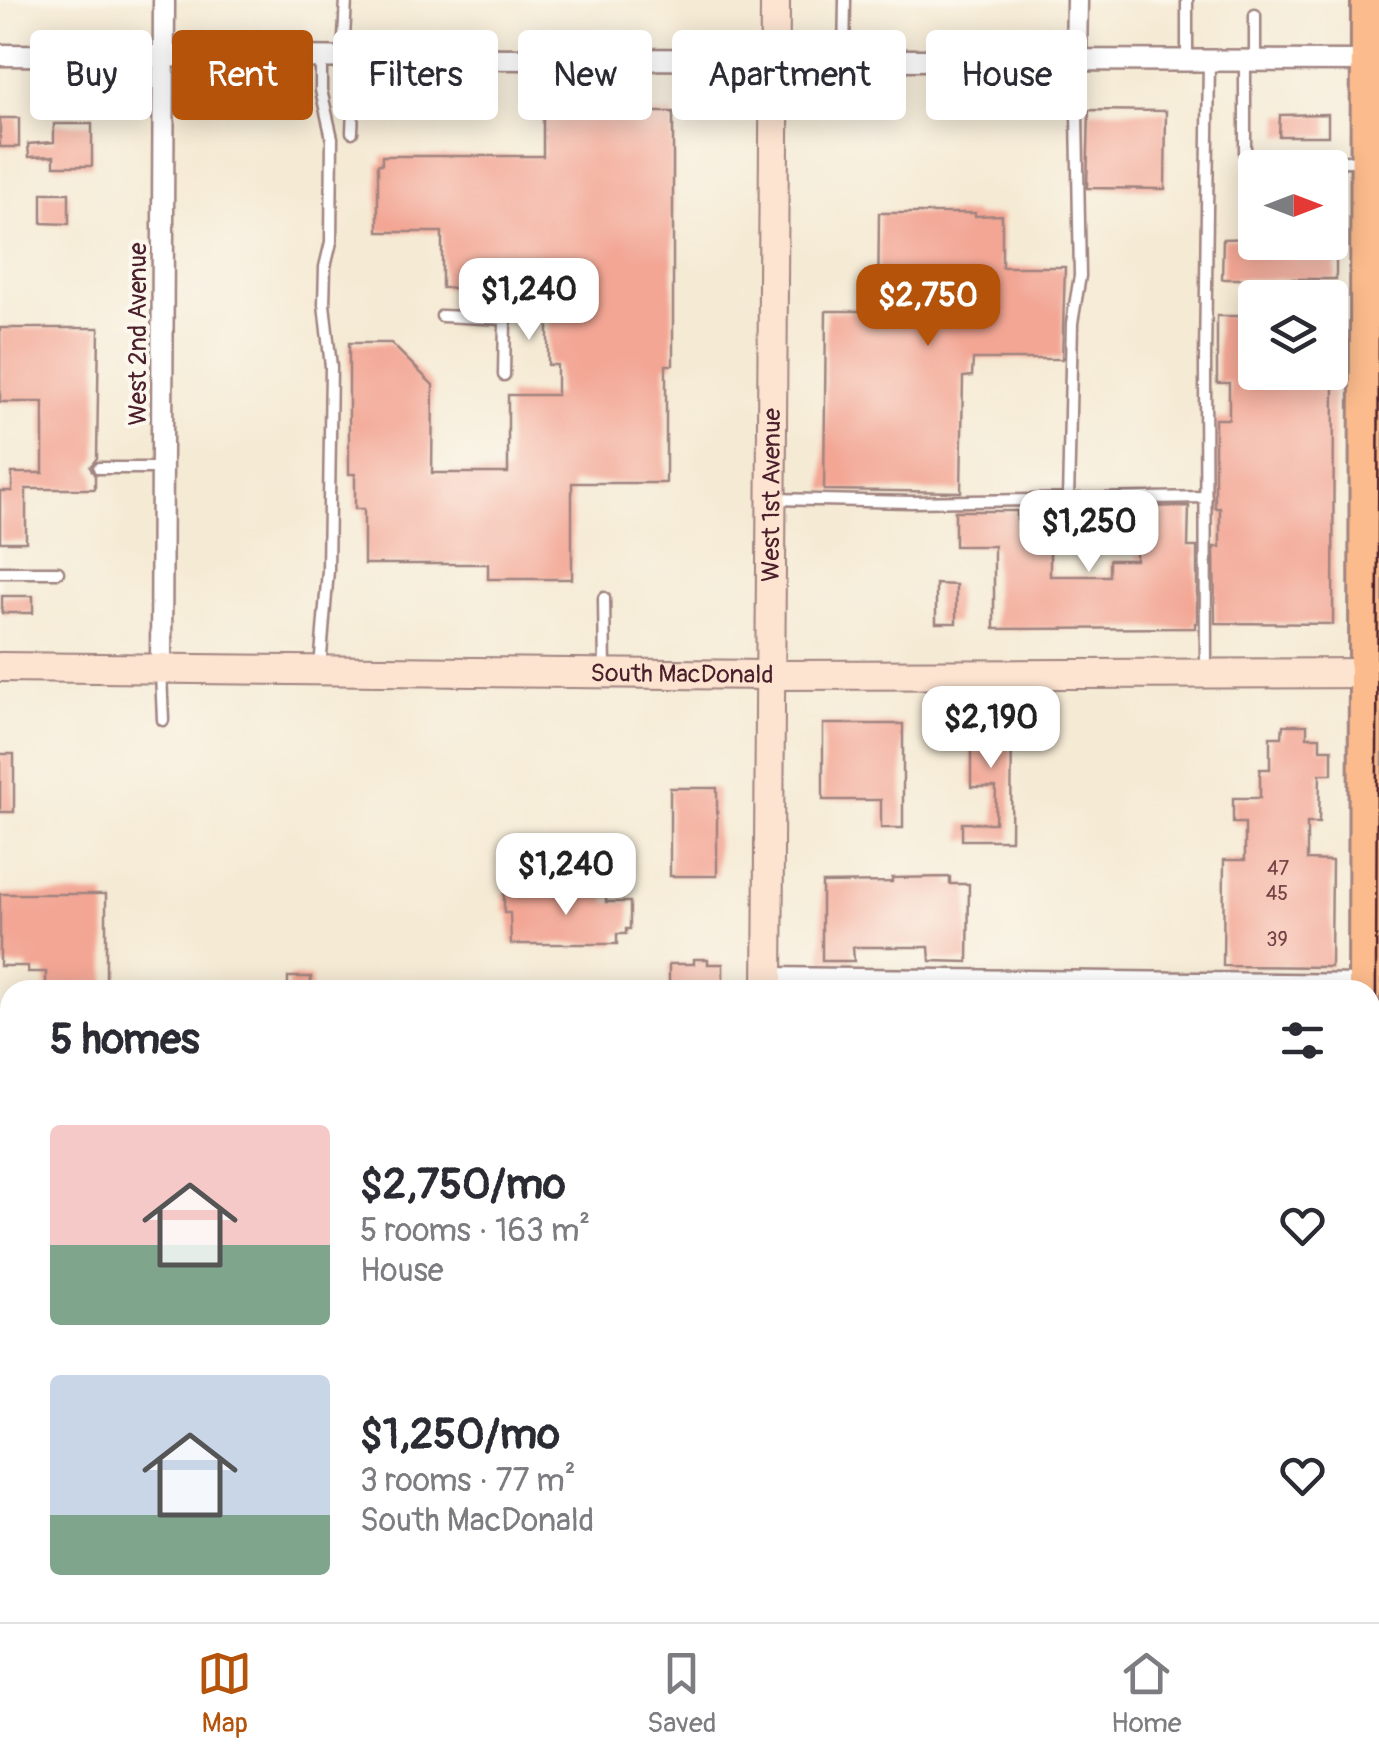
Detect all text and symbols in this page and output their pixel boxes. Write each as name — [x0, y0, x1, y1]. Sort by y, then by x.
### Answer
chip: Buy — [30, 30, 152, 120]
chip: Rent — [172, 30, 313, 120]
chip: Filters — [333, 30, 498, 120]
chip: New — [518, 30, 652, 120]
chip: Apartment — [672, 30, 906, 120]
chip: House — [926, 30, 1087, 120]
north arrow — [1238, 150, 1348, 260]
map controls — [1238, 150, 1348, 390]
street label: West 2nd Avenue — [123, 242, 154, 426]
pin: $1,240 — [448, 258, 610, 343]
pin: $2,750 — [847, 264, 1009, 349]
text: $1,240 — [481, 270, 577, 310]
text: $2,750 — [878, 276, 978, 316]
button: layers — [1238, 280, 1348, 390]
street label: West 1st Avenue — [755, 407, 788, 582]
pin: $1,250 — [1008, 490, 1170, 575]
text: $1,250 — [1041, 502, 1137, 542]
street label: South MacDonald — [590, 658, 774, 691]
pin: $2,190 — [910, 686, 1072, 771]
text: $2,190 — [944, 698, 1038, 738]
pin: $1,240 — [485, 833, 647, 918]
text: $1,240 — [518, 845, 614, 885]
house number: 47 — [1267, 856, 1290, 881]
house number: 45 — [1266, 881, 1288, 906]
house number: 39 — [1266, 927, 1288, 952]
icon: filters — [1275, 1013, 1330, 1068]
text: 5 homes — [50, 1014, 200, 1066]
text: $2,750/mo — [360, 1159, 566, 1211]
icon: home — [130, 1165, 250, 1285]
icon: heart — [1275, 1198, 1330, 1253]
text: 5 rooms · 163 m² — [360, 1211, 590, 1251]
text: House — [360, 1251, 444, 1291]
text: $1,250/mo — [360, 1409, 560, 1461]
icon: home — [130, 1415, 250, 1535]
icon: heart — [1275, 1448, 1330, 1503]
text: 3 rooms · 77 m² — [360, 1461, 576, 1501]
text: South MacDonald — [360, 1501, 594, 1541]
tab: Map — [197, 1646, 252, 1741]
tab: Saved — [647, 1646, 716, 1741]
tab: Home — [1111, 1646, 1182, 1741]

